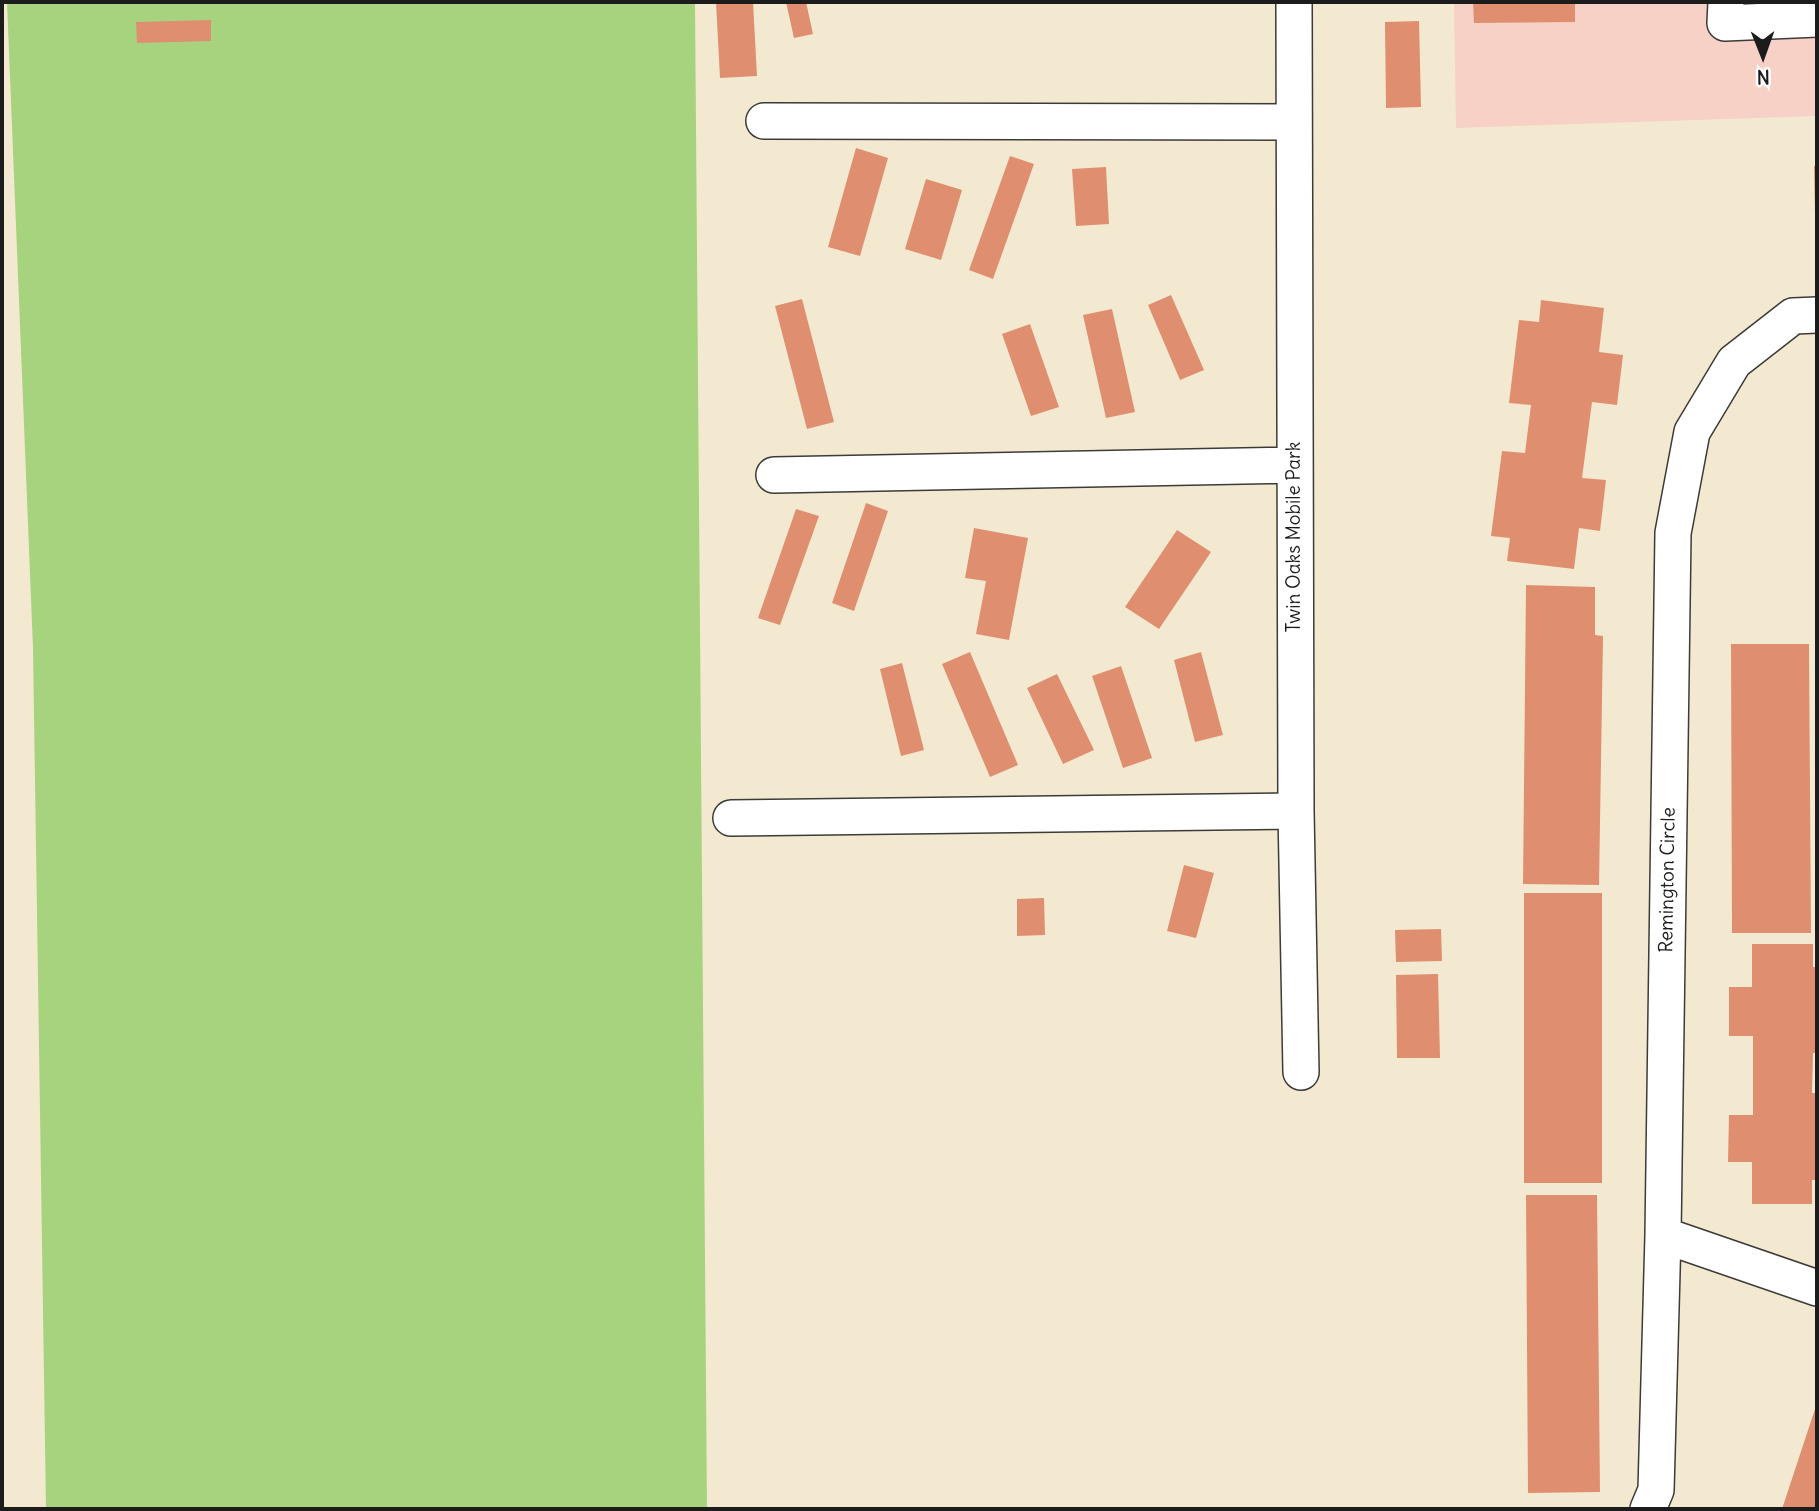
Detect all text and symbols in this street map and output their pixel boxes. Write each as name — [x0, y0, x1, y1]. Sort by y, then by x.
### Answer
north arrow — [1728, 21, 1798, 91]
text: N — [1757, 65, 1770, 89]
street label: Twin Oaks Mobile Park — [1284, 442, 1306, 632]
street label: Remington Circle — [1655, 807, 1681, 953]

